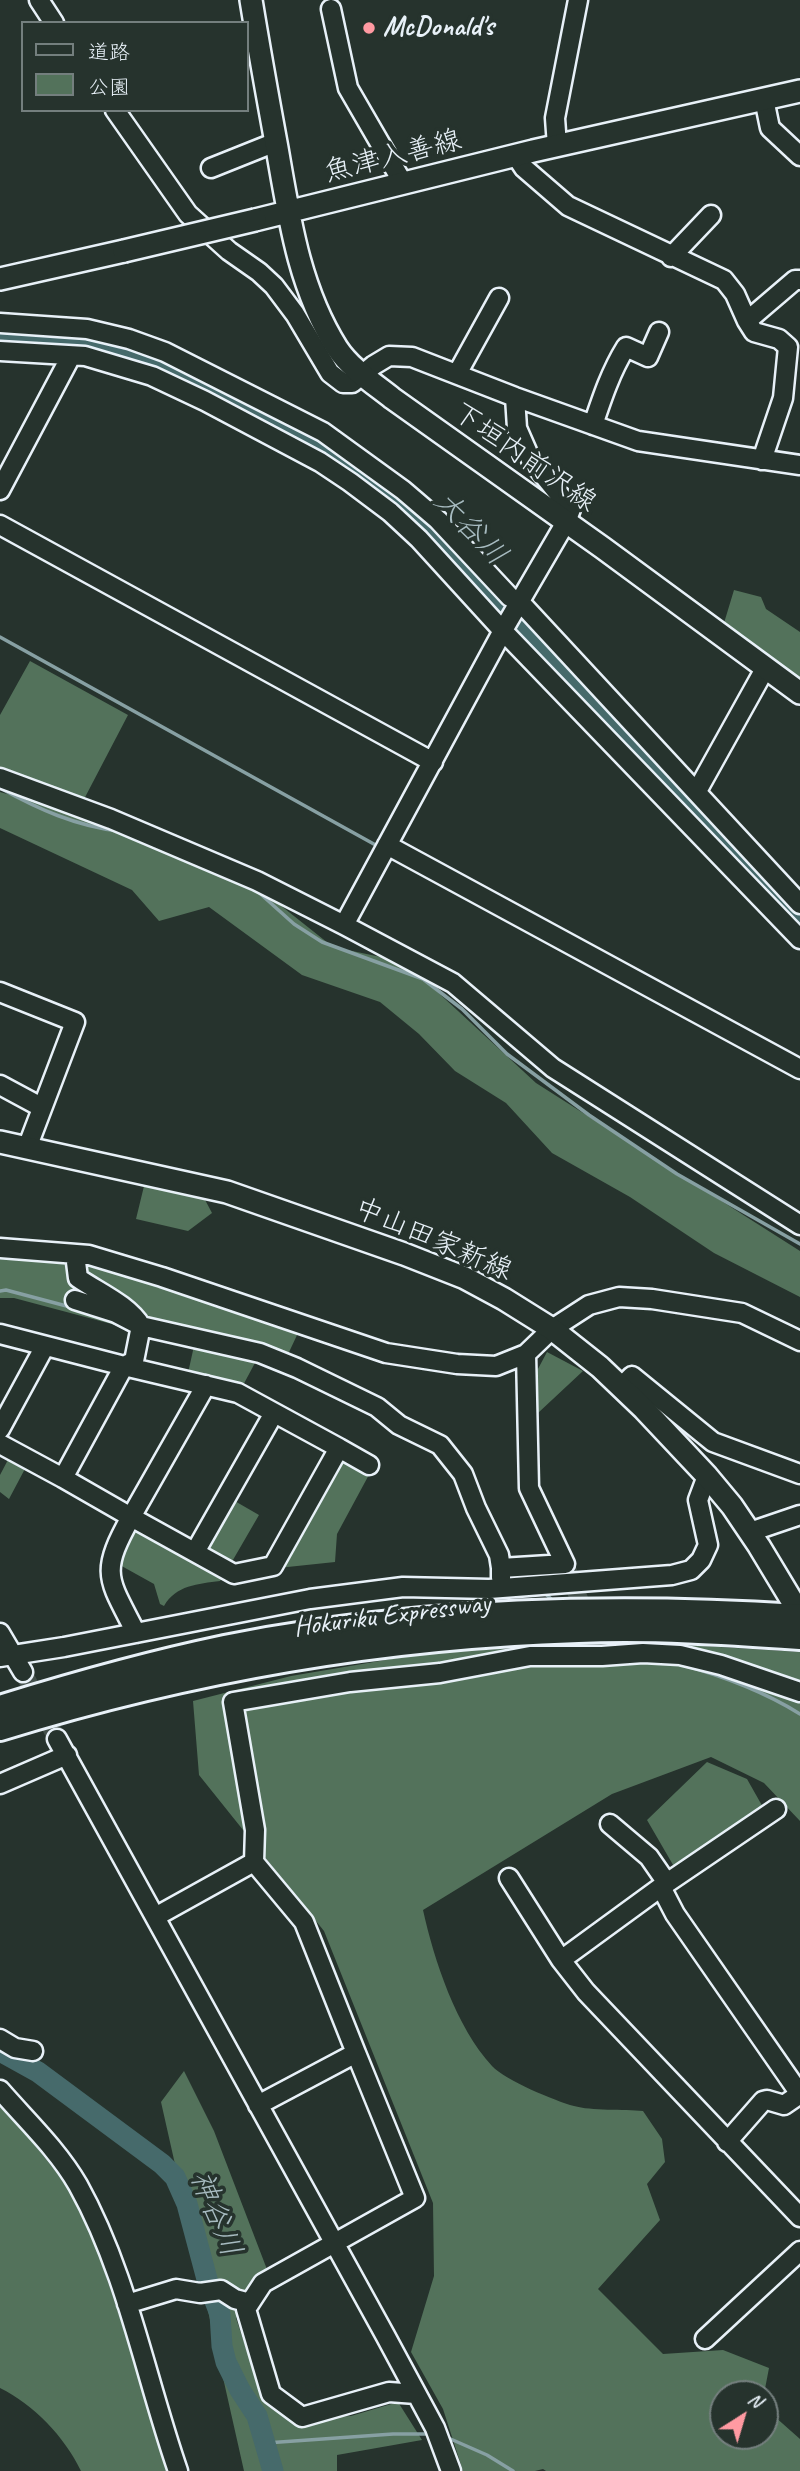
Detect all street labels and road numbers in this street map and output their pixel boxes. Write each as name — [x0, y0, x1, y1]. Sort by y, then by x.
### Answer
street label: 魚津入善線 — [321, 124, 465, 190]
street label: 下垣内前沢線 — [446, 396, 602, 520]
street label: 中山田家新線 — [349, 1192, 517, 1288]
street label: Hokuriku Expressway — [292, 1587, 492, 1645]

